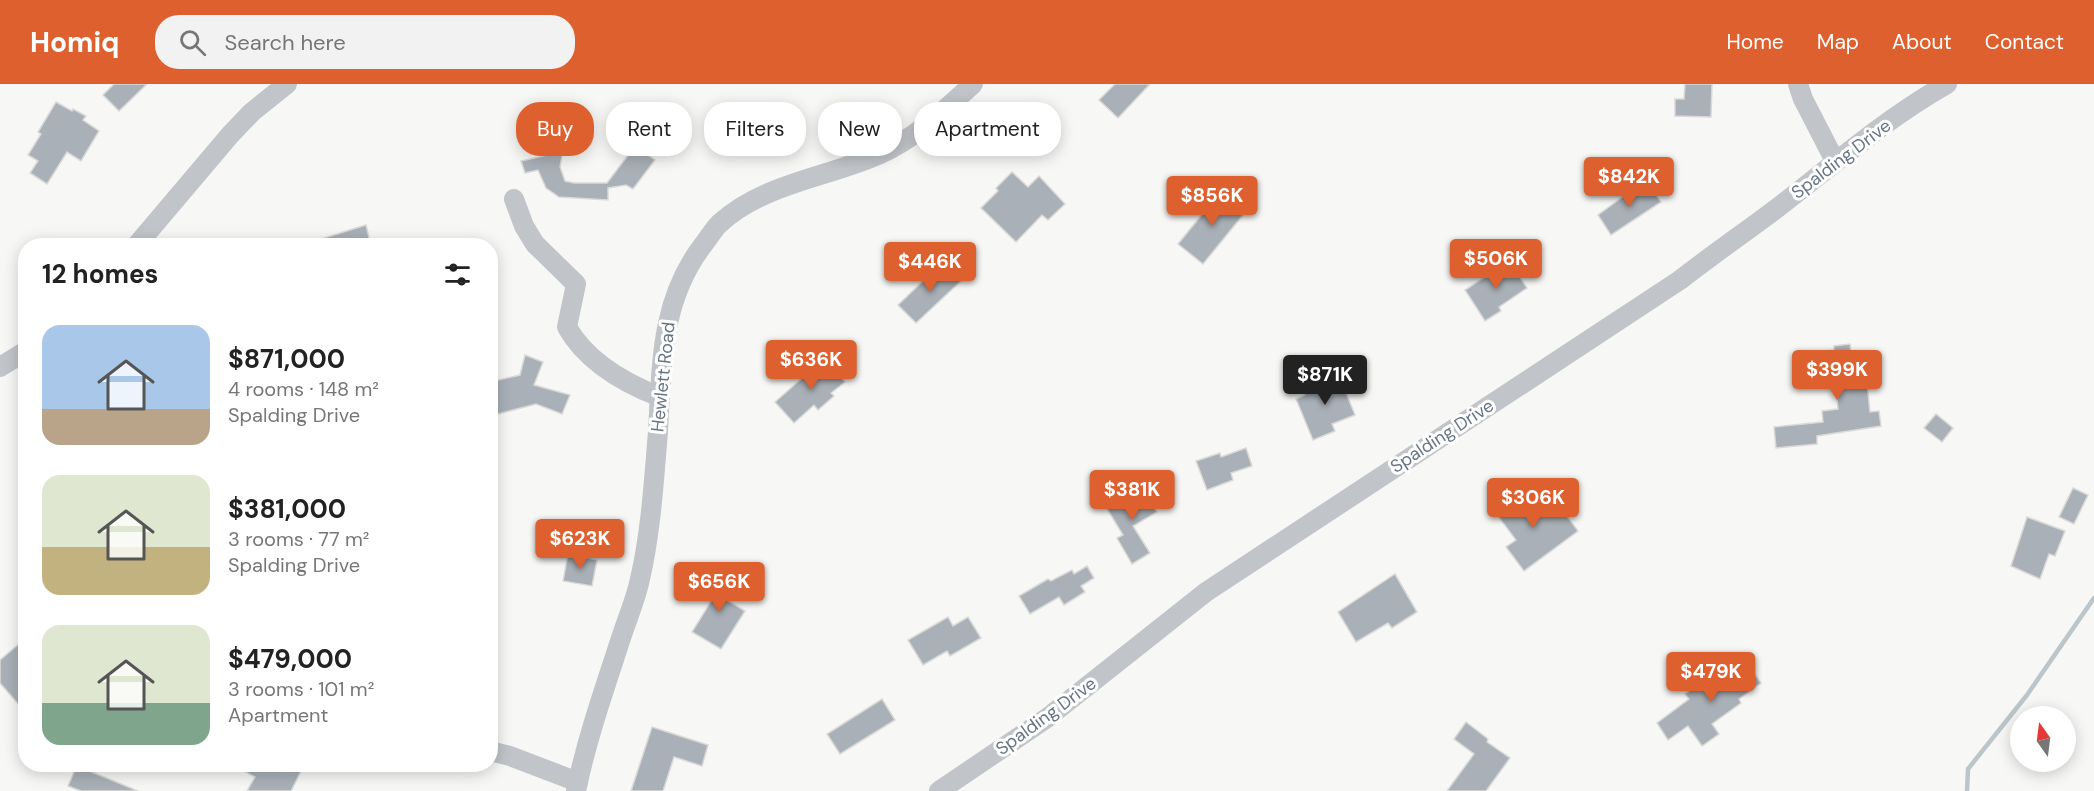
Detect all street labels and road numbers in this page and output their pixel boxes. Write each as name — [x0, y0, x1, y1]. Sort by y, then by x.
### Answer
street label: Spalding Drive — [1786, 114, 1896, 204]
street label: Hewlett Road — [645, 321, 681, 433]
street label: Spalding Drive — [1386, 394, 1498, 478]
street label: Spalding Drive — [991, 671, 1101, 761]

